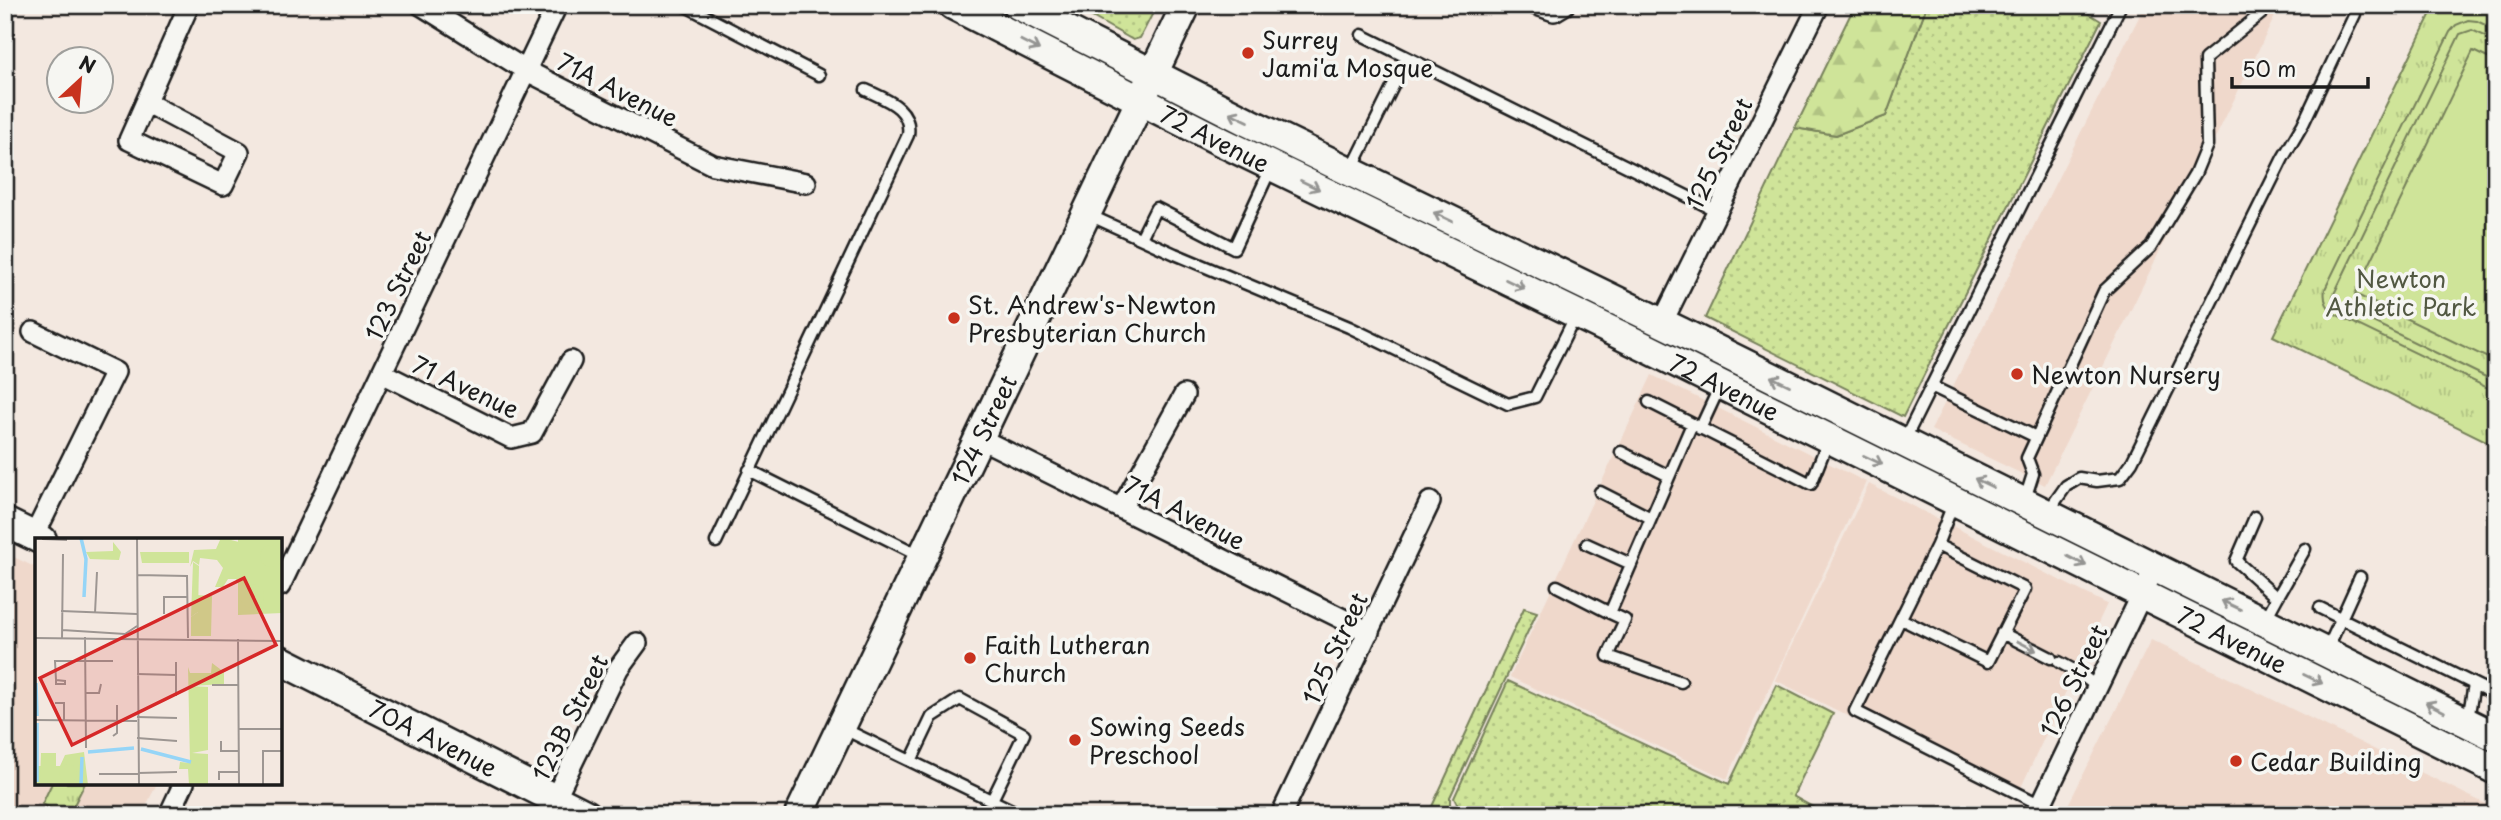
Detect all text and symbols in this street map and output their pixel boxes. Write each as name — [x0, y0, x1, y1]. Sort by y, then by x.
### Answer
place label: Surrey Jami'a Mosque — [1262, 21, 1433, 85]
one-way arrow — [1019, 38, 1040, 52]
street label: 71A Avenue — [551, 43, 685, 135]
marker: Surrey Jami'a Mosque — [1240, 45, 1256, 61]
north arrow — [46, 46, 116, 116]
scale bar — [2232, 46, 2368, 90]
text: N — [75, 48, 101, 80]
text: 50 m — [2242, 52, 2296, 84]
street label: 125 Street — [1675, 91, 1761, 215]
street label: 72 Avenue — [1154, 96, 1276, 181]
one-way arrow — [1229, 110, 1250, 124]
one-way arrow — [1299, 178, 1320, 192]
one-way arrow — [1433, 209, 1454, 222]
street label: 123 Street — [355, 224, 439, 346]
park label: Newton Athletic Park — [2326, 260, 2476, 324]
one-way arrow — [1504, 278, 1525, 292]
place label: St. Andrew's-Newton Presbyterian Church — [968, 286, 1217, 350]
marker: St. Andrew's-Newton Presbyterian Church — [946, 310, 962, 326]
street label: 72 Avenue — [1664, 344, 1786, 429]
street label: 71 Avenue — [407, 346, 525, 426]
place label: Newton Nursery — [2031, 356, 2221, 392]
marker: Newton Nursery — [2009, 366, 2025, 382]
street label: 124 Street — [941, 369, 1025, 491]
one-way arrow — [1770, 374, 1791, 388]
one-way arrow — [1862, 453, 1883, 467]
street label: 71A Avenue — [1118, 466, 1252, 558]
one-way arrow — [1974, 475, 1995, 489]
inset map — [35, 538, 282, 785]
one-way arrow — [2066, 555, 2087, 569]
street label: 125 Street — [1292, 586, 1376, 710]
street label: 72 Avenue — [2171, 597, 2294, 681]
one-way arrow — [2221, 598, 2242, 612]
street label: 126 Street — [2030, 617, 2116, 742]
place label: Faith Lutheran Church — [984, 626, 1150, 690]
one-way arrow — [2016, 639, 2036, 653]
street label: 123B Street — [522, 647, 616, 787]
marker: Faith Lutheran Church — [962, 650, 978, 666]
one-way arrow — [2302, 673, 2323, 687]
street label: 70A Avenue — [363, 690, 504, 785]
one-way arrow — [2425, 699, 2446, 713]
place label: Sowing Seeds Preschool — [1089, 708, 1245, 772]
marker: Sowing Seeds Preschool — [1067, 732, 1083, 748]
place label: Cedar Building — [2250, 743, 2422, 779]
marker: Cedar Building — [2228, 753, 2244, 769]

